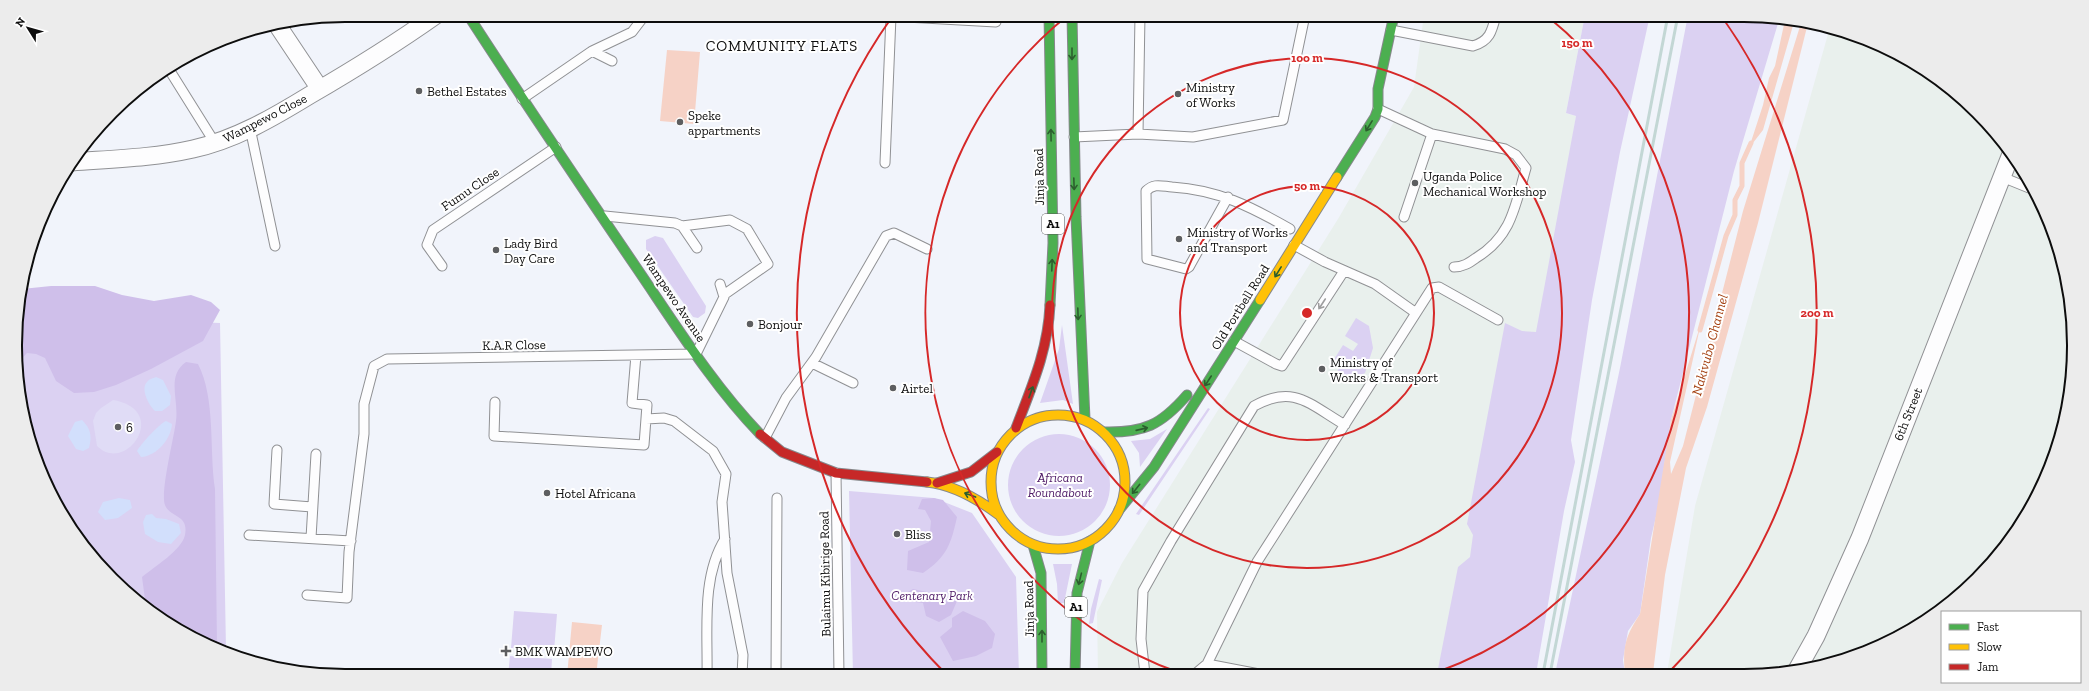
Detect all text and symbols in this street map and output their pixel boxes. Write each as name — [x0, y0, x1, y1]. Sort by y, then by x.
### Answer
north arrow — [8, 8, 48, 48]
text: N — [13, 15, 29, 30]
text: 150 m — [1562, 36, 1593, 50]
district label: COMMUNITY FLATS — [706, 37, 858, 55]
one-way arrow — [1068, 47, 1076, 60]
text: 100 m — [1291, 51, 1323, 65]
place label: Ministry of Works — [1186, 80, 1236, 110]
place label: Bethel Estates — [427, 84, 507, 99]
marker: Bethel Estates — [414, 86, 424, 96]
marker: Ministry of Works — [1173, 89, 1183, 99]
street label: Wampewo Close — [221, 90, 309, 146]
place label: Speke appartments — [688, 108, 761, 138]
marker: Speke appartments — [675, 117, 685, 127]
one-way arrow — [1365, 120, 1373, 131]
one-way arrow — [1047, 129, 1055, 142]
street label: Jinja Road — [1031, 148, 1048, 206]
street label: Fumu Close — [438, 164, 502, 214]
place label: Uganda Police Mechanical Workshop — [1423, 169, 1546, 199]
one-way arrow — [1071, 177, 1078, 190]
marker: Uganda Police Mechanical Workshop — [1410, 178, 1420, 188]
text: 50 m — [1294, 179, 1320, 193]
road number: A1 — [1042, 214, 1064, 234]
place label: Ministry of Works and Transport — [1187, 225, 1288, 255]
marker: Ministry of Works and Transport — [1174, 234, 1184, 244]
place label: Lady Bird Day Care — [504, 236, 558, 266]
marker: Lady Bird Day Care — [491, 245, 501, 255]
street label: Wampewo Avenue — [639, 251, 709, 345]
one-way arrow — [1048, 259, 1056, 272]
street label: Old Portbell Road — [1208, 262, 1272, 352]
one-way arrow — [1273, 266, 1281, 278]
water label: Nakivubo Channel — [1688, 292, 1732, 398]
one-way arrow — [1318, 298, 1326, 310]
centre of rings — [1300, 306, 1314, 320]
text: 200 m — [1800, 306, 1834, 320]
one-way arrow — [1075, 307, 1082, 320]
place label: Bonjour — [758, 317, 803, 333]
marker: Bonjour — [745, 319, 755, 329]
street label: K.A.R Close — [482, 337, 546, 353]
place label: Ministry of Works & Transport — [1330, 355, 1438, 385]
marker: Ministry of Works & Transport — [1317, 364, 1327, 374]
one-way arrow — [1204, 376, 1213, 387]
place label: Airtel — [901, 381, 933, 396]
marker: Airtel — [888, 383, 898, 393]
street label: 6th Street — [1891, 385, 1926, 443]
one-way arrow — [1028, 386, 1035, 399]
place label: 6 — [126, 420, 133, 435]
marker: 6 — [113, 422, 123, 432]
one-way arrow — [1135, 424, 1148, 432]
park label: Africana Roundabout — [1028, 470, 1093, 500]
one-way arrow — [1131, 484, 1140, 495]
place label: Hotel Africana — [555, 486, 637, 501]
marker: Hotel Africana — [542, 488, 552, 498]
one-way arrow — [964, 491, 976, 499]
street label: Bulaimu Kibirige Road — [816, 511, 834, 637]
place label: Bliss — [905, 527, 932, 542]
marker: Bliss — [892, 529, 902, 539]
one-way arrow — [1076, 572, 1084, 585]
street label: Jinja Road — [1021, 580, 1038, 638]
park label: Centenary Park — [891, 588, 973, 603]
road number: A1 — [1065, 597, 1087, 617]
legend — [1941, 611, 2081, 683]
text: Fast — [1977, 620, 2000, 634]
one-way arrow — [1038, 630, 1046, 643]
text: Slow — [1977, 640, 2003, 654]
place label: BMK WAMPEWO — [515, 644, 613, 659]
marker: BMK WAMPEWO — [500, 645, 512, 657]
text: Jam — [1977, 660, 1999, 674]

